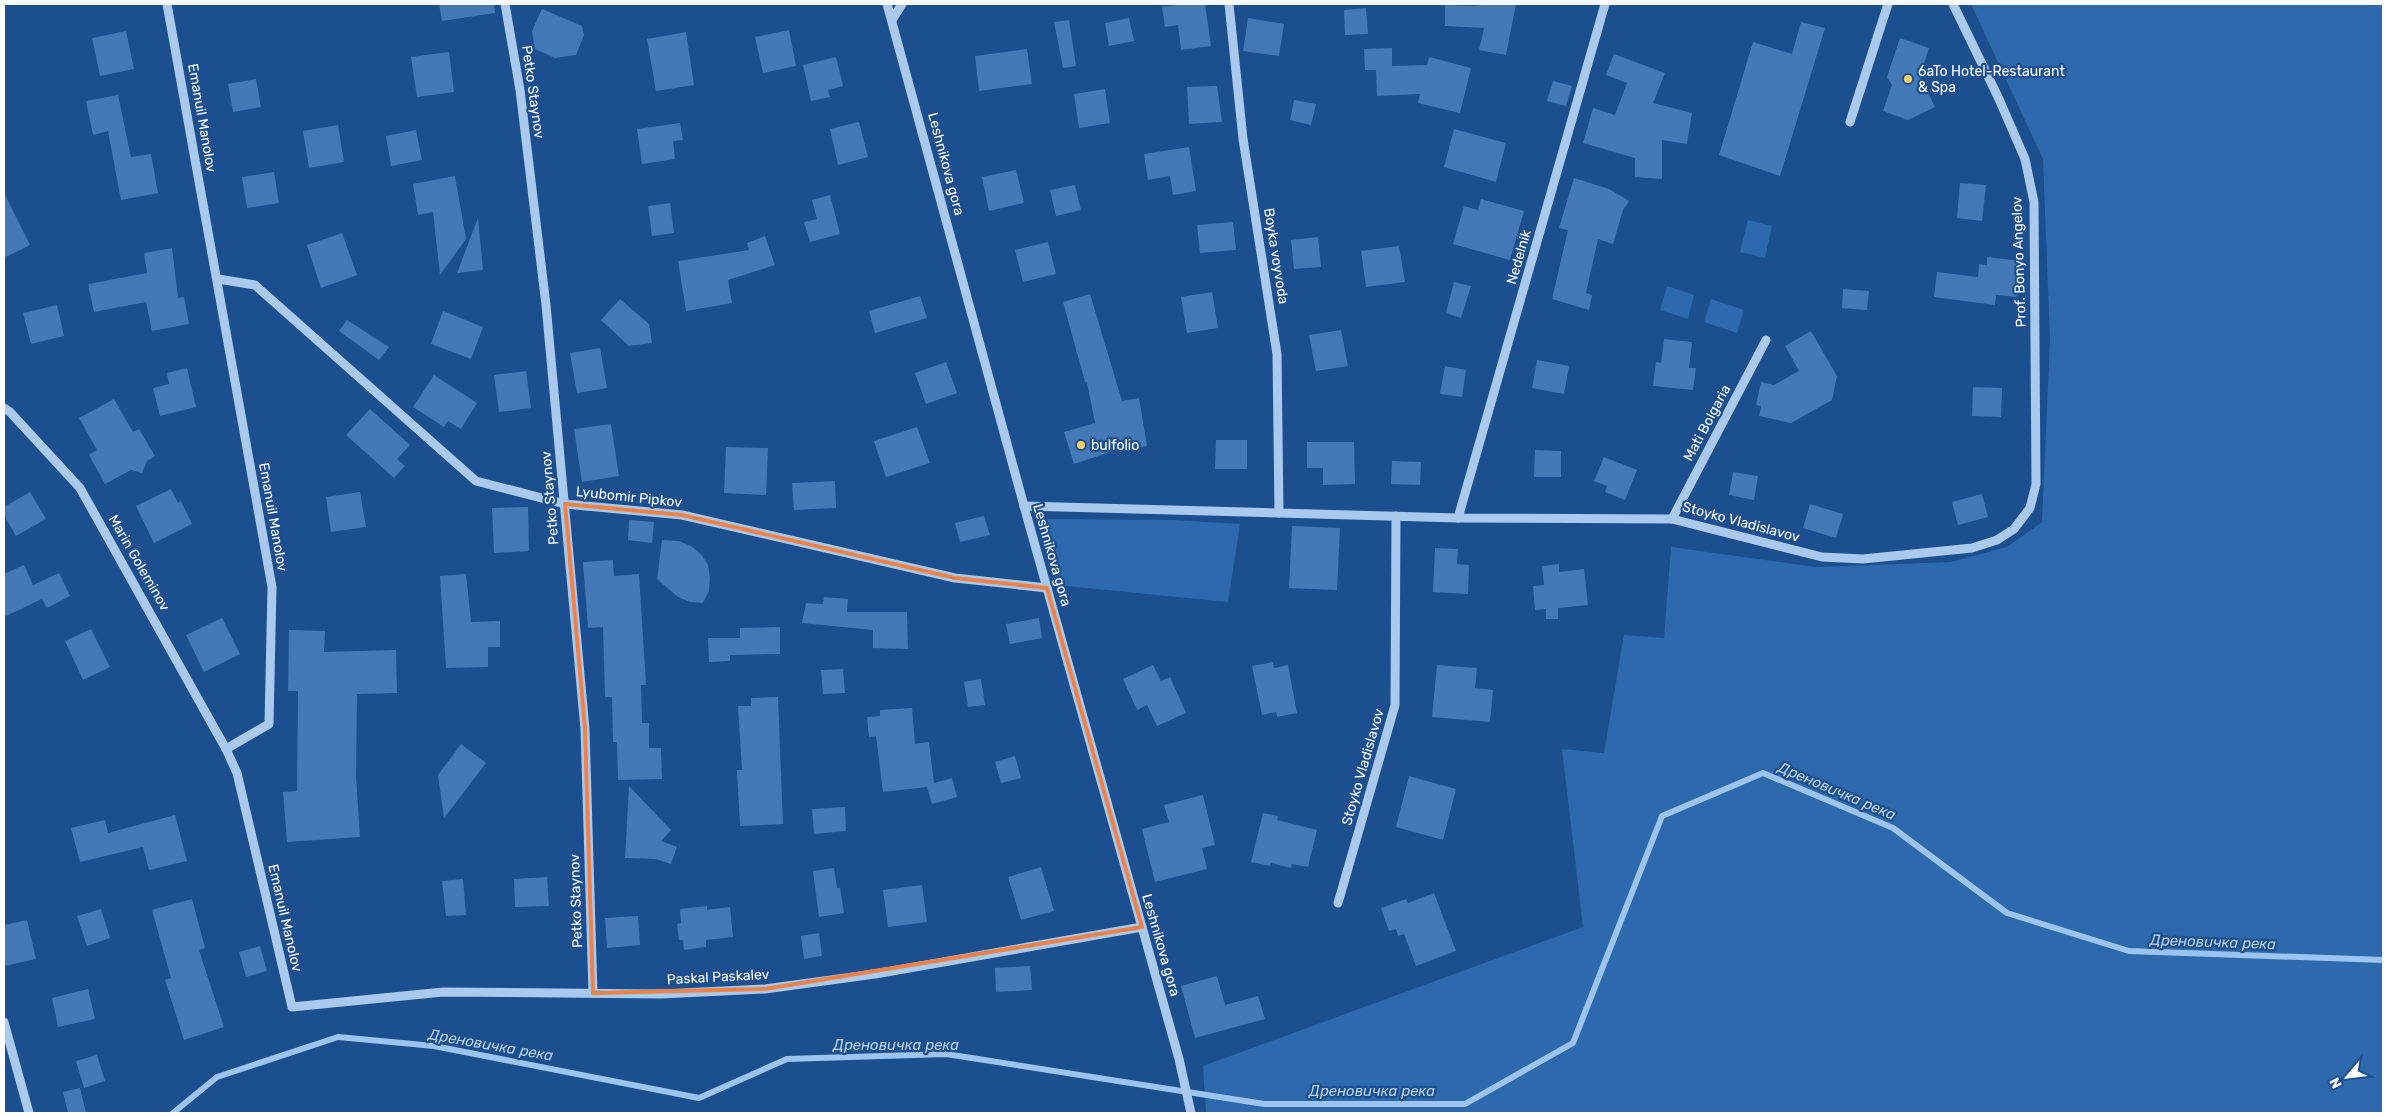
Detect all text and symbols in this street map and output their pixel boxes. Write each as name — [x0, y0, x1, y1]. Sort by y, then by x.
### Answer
street label: Petko Staynov — [518, 44, 548, 140]
street label: Emanuil Manolov — [184, 62, 220, 174]
place label: 6aTo Hotel-Restaurant & Spa — [1918, 63, 2065, 96]
marker: 6aTo Hotel-Restaurant & Spa — [1902, 73, 1914, 85]
street label: Leshnikova gora — [924, 111, 968, 217]
street label: Prof. Bonyo Angelov — [2008, 196, 2030, 328]
street label: Boyka voyvoda — [1260, 207, 1292, 305]
street label: Nedelnik — [1503, 227, 1535, 286]
street label: Mati Bolgaria — [1680, 382, 1734, 464]
place label: bulfolio — [1091, 437, 1139, 454]
marker: bulfolio — [1075, 439, 1087, 451]
street label: Petko Staynov — [537, 450, 563, 546]
street label: Emanuil Manolov — [255, 461, 291, 573]
street label: Lyubomir Pipkov — [575, 483, 683, 511]
street label: Stoyko Vladislavov — [1680, 498, 1802, 546]
street label: Leshnikova gora — [1029, 502, 1075, 608]
street label: Marin Goleminov — [105, 512, 174, 614]
street label: Stoyko Vladislavov — [1338, 706, 1388, 827]
water label: Дреновичка река — [1775, 758, 1899, 824]
street label: Petko Staynov — [566, 853, 586, 948]
street label: Emanuil Manolov — [264, 862, 306, 974]
street label: Leshnikova gora — [1138, 892, 1184, 998]
water label: Дреновичка река — [2149, 931, 2277, 953]
street label: Paskal Paskalev — [666, 966, 770, 988]
water label: Дреновичка река — [426, 1025, 555, 1065]
water label: Дреновичка река — [832, 1036, 959, 1054]
north arrow — [2322, 1052, 2372, 1102]
text: N — [2326, 1074, 2346, 1091]
water label: Дреновичка река — [1308, 1082, 1435, 1100]

